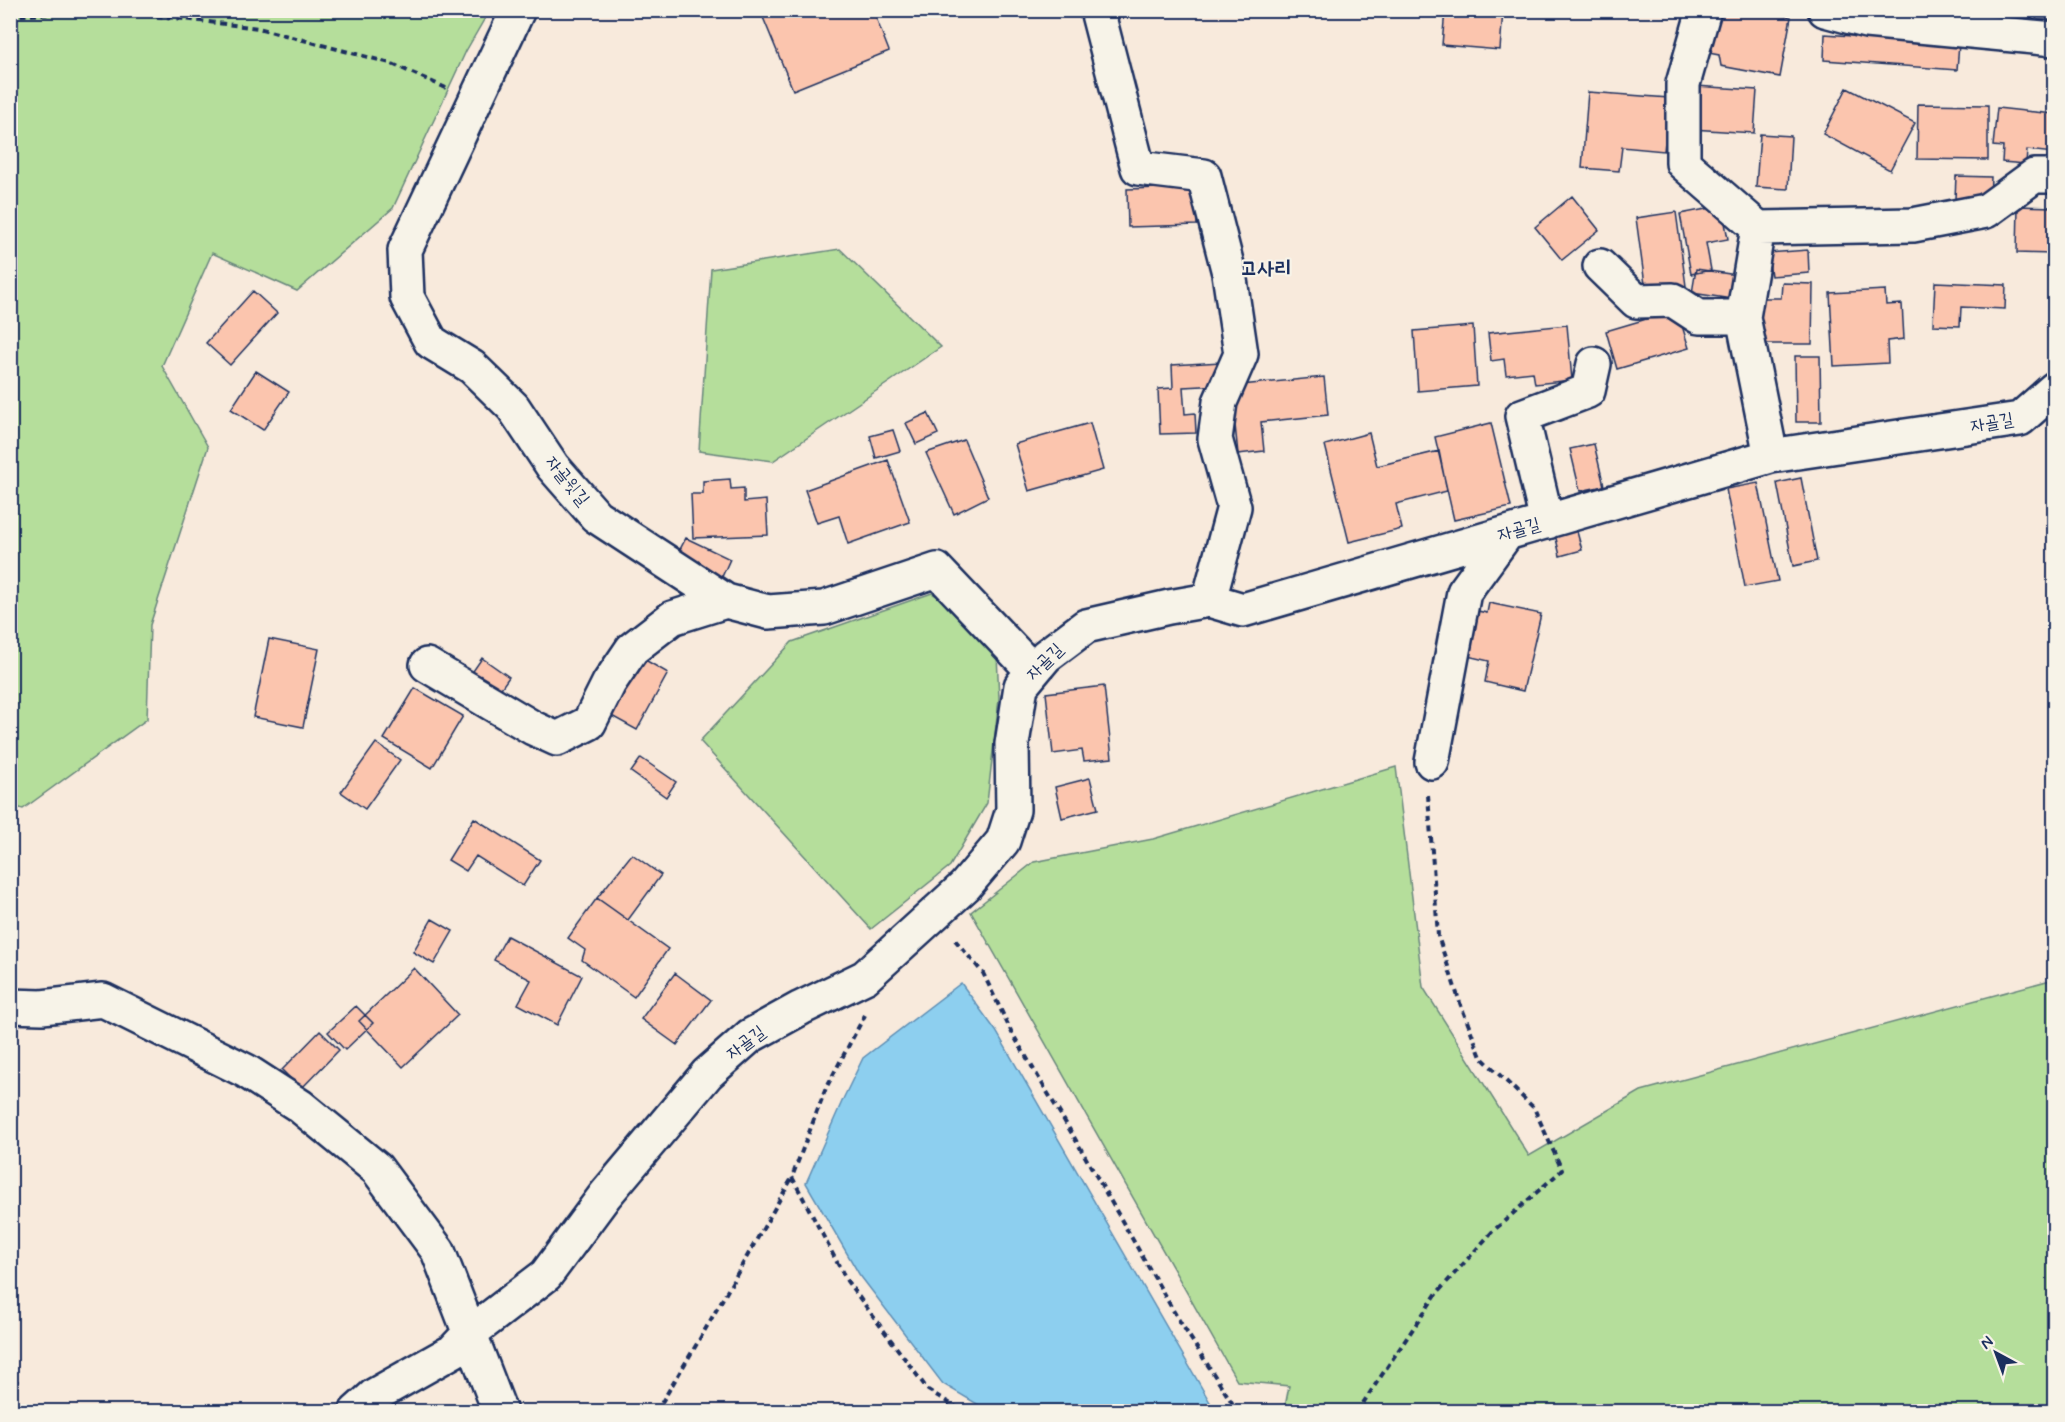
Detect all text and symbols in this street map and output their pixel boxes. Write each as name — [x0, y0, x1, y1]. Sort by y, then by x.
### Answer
district label: 고사리 — [1241, 255, 1291, 283]
street label: 자골길 — [1969, 407, 2016, 439]
street label: 자골윗길 — [539, 451, 595, 511]
street label: 자골길 — [1495, 512, 1544, 548]
street label: 자골길 — [1021, 638, 1069, 686]
street label: 자골길 — [721, 1020, 771, 1066]
north arrow — [1966, 1323, 2026, 1383]
text: N — [1976, 1331, 1998, 1354]

